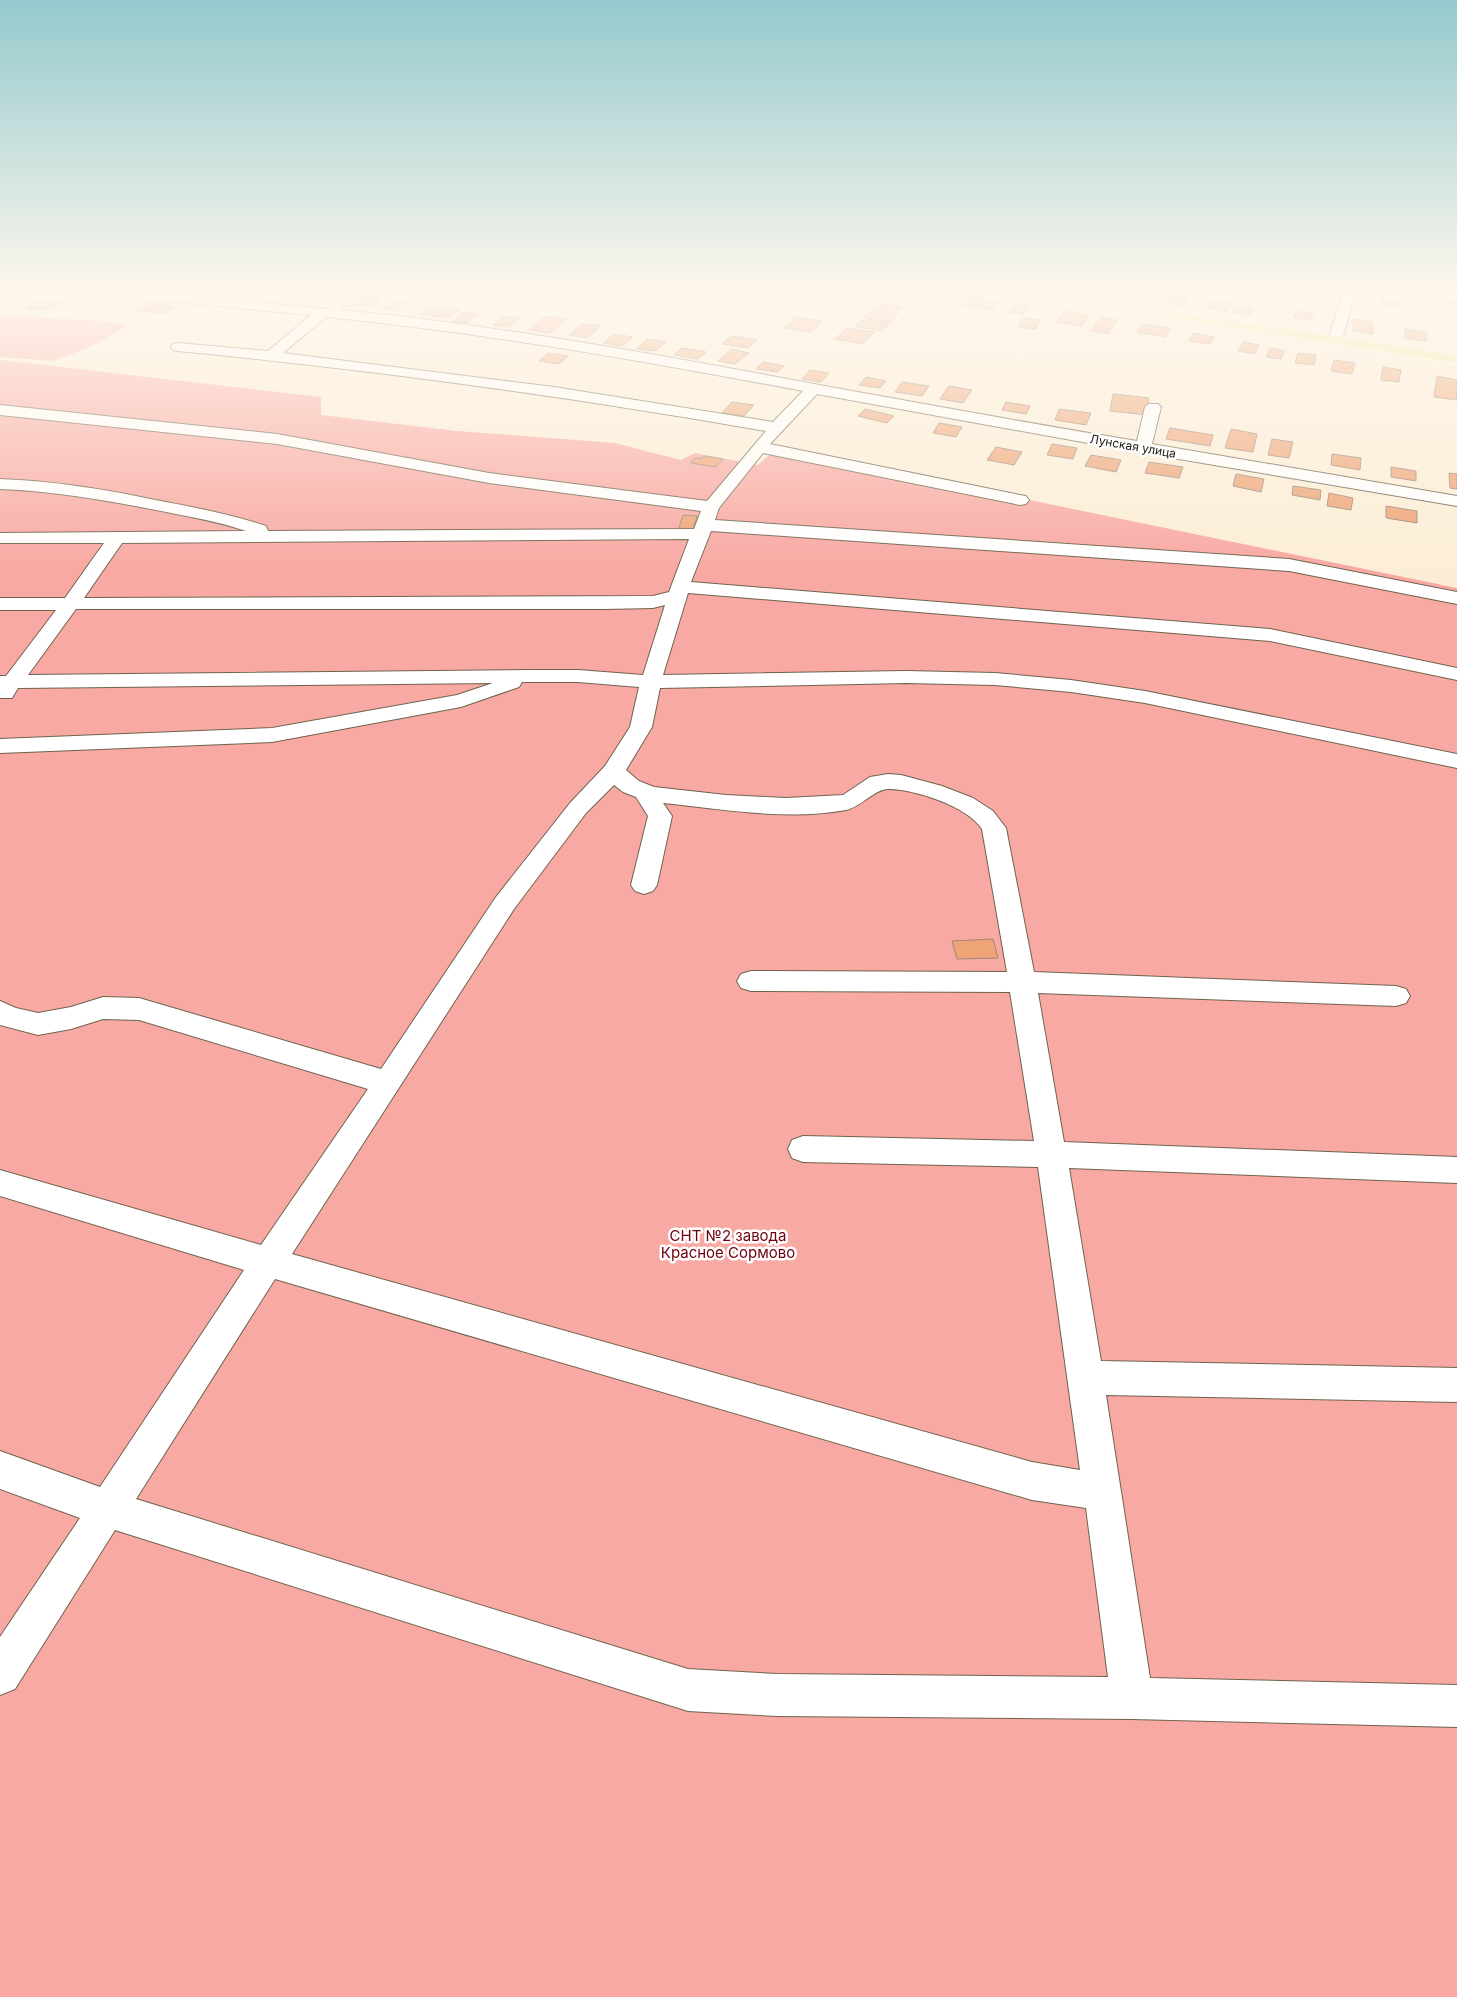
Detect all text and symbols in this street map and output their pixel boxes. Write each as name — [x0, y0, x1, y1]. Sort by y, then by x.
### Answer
street label: Лунская улица — [1089, 431, 1177, 461]
park label: СНТ №2 завода Красное Сормово — [661, 1226, 795, 1262]

